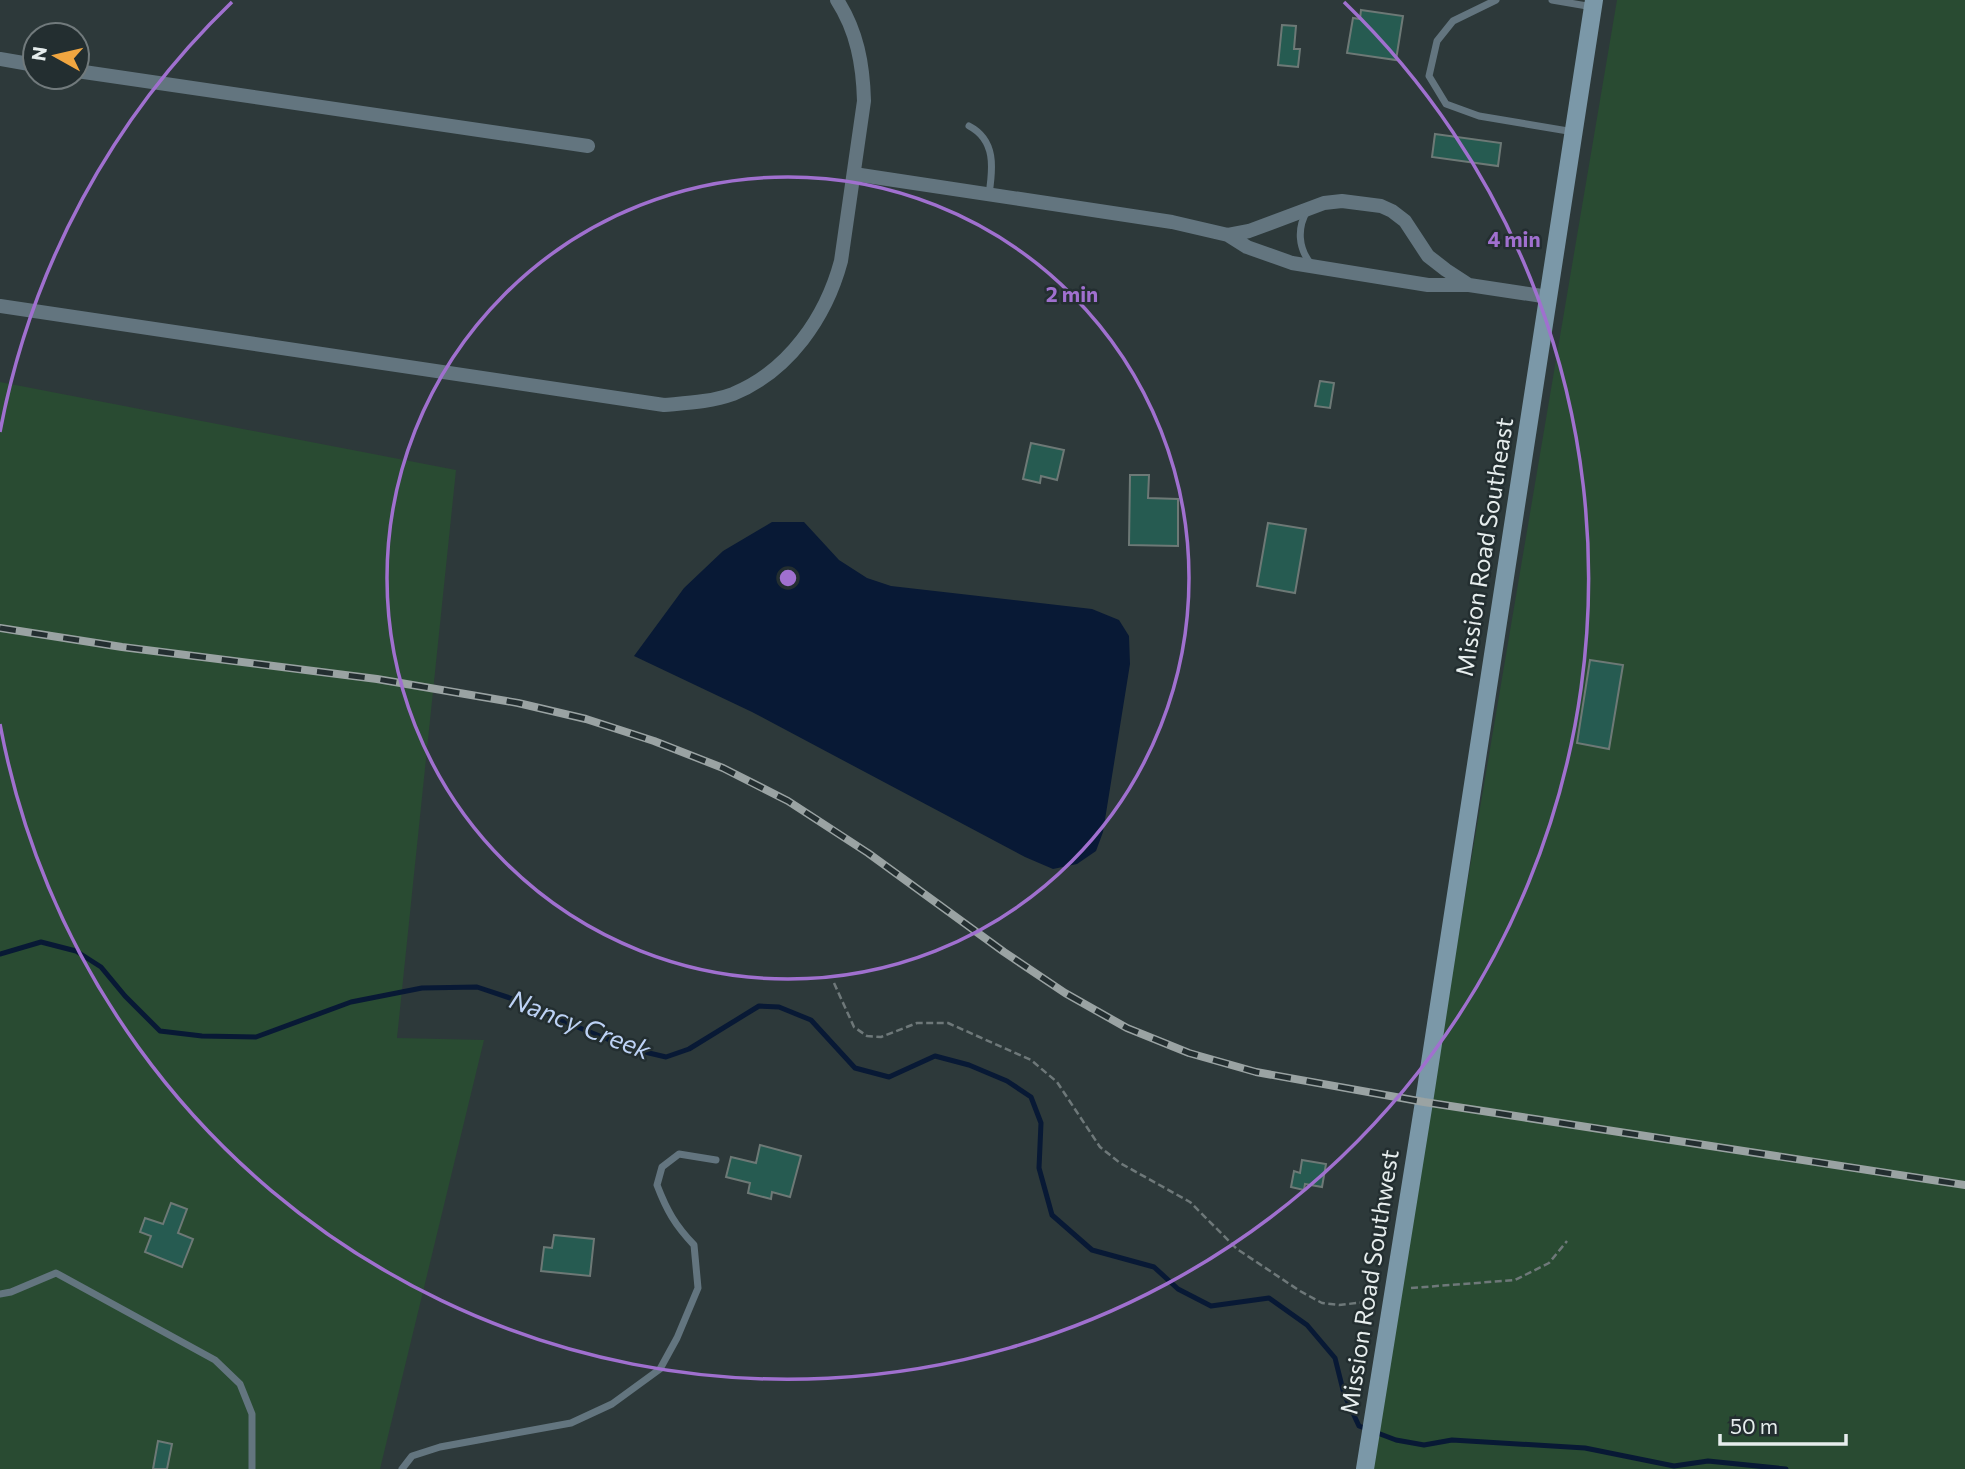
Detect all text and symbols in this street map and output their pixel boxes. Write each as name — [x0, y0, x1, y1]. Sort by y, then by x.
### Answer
north arrow — [21, 21, 91, 91]
text: N — [26, 45, 51, 62]
text: 4 min — [1487, 226, 1541, 251]
text: 2 min — [1046, 281, 1098, 306]
street label: Mission Road Southeast — [1449, 415, 1518, 678]
centre of rings — [776, 566, 800, 590]
water label: Nancy Creek — [506, 982, 656, 1065]
street label: Mission Road Southwest — [1333, 1147, 1404, 1416]
scale bar — [1720, 1402, 1846, 1446]
text: 50 m — [1730, 1413, 1778, 1438]

